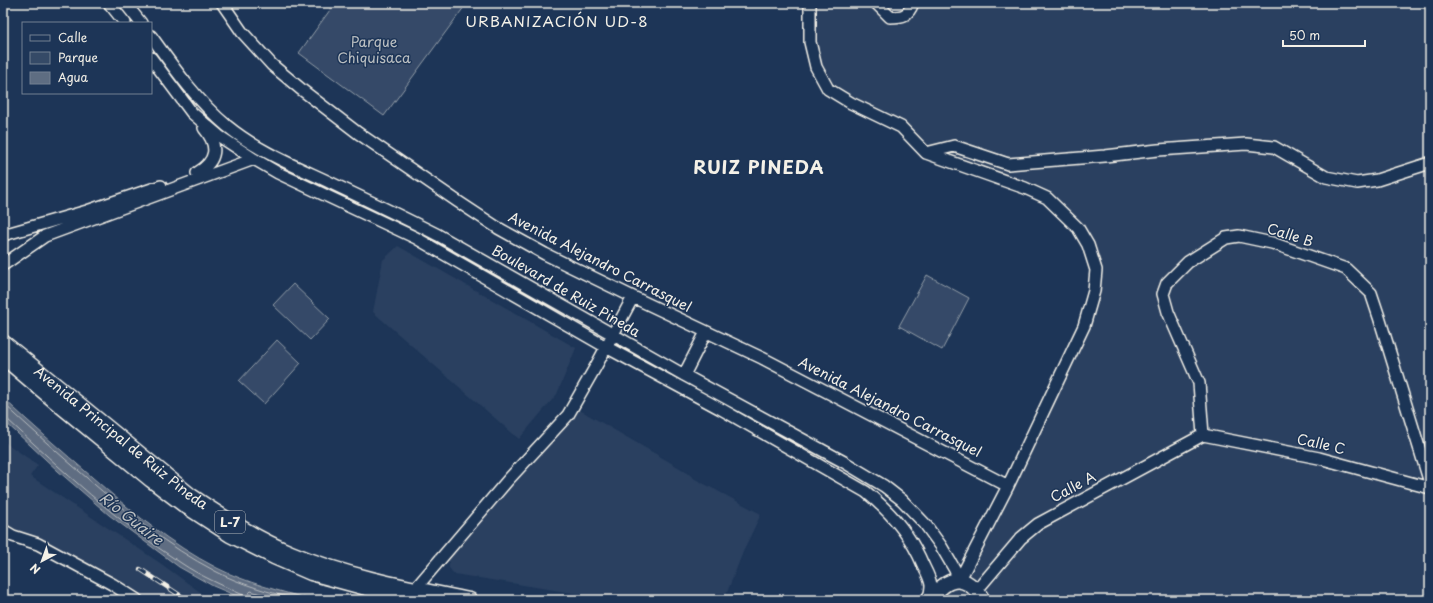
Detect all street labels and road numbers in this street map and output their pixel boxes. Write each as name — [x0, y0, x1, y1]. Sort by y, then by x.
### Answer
street label: Avenida Alejandro Carrasquel — [505, 206, 695, 317]
street label: Calle B — [1264, 217, 1316, 252]
street label: Boulevard de Ruiz Pineda — [488, 239, 645, 342]
street label: Avenida Alejandro Carrasquel — [795, 351, 985, 462]
street label: Avenida Principal de Ruiz Pineda — [30, 361, 212, 514]
street label: Calle C — [1295, 428, 1347, 459]
street label: Calle A — [1046, 466, 1099, 507]
road number: L-7 — [215, 511, 245, 533]

